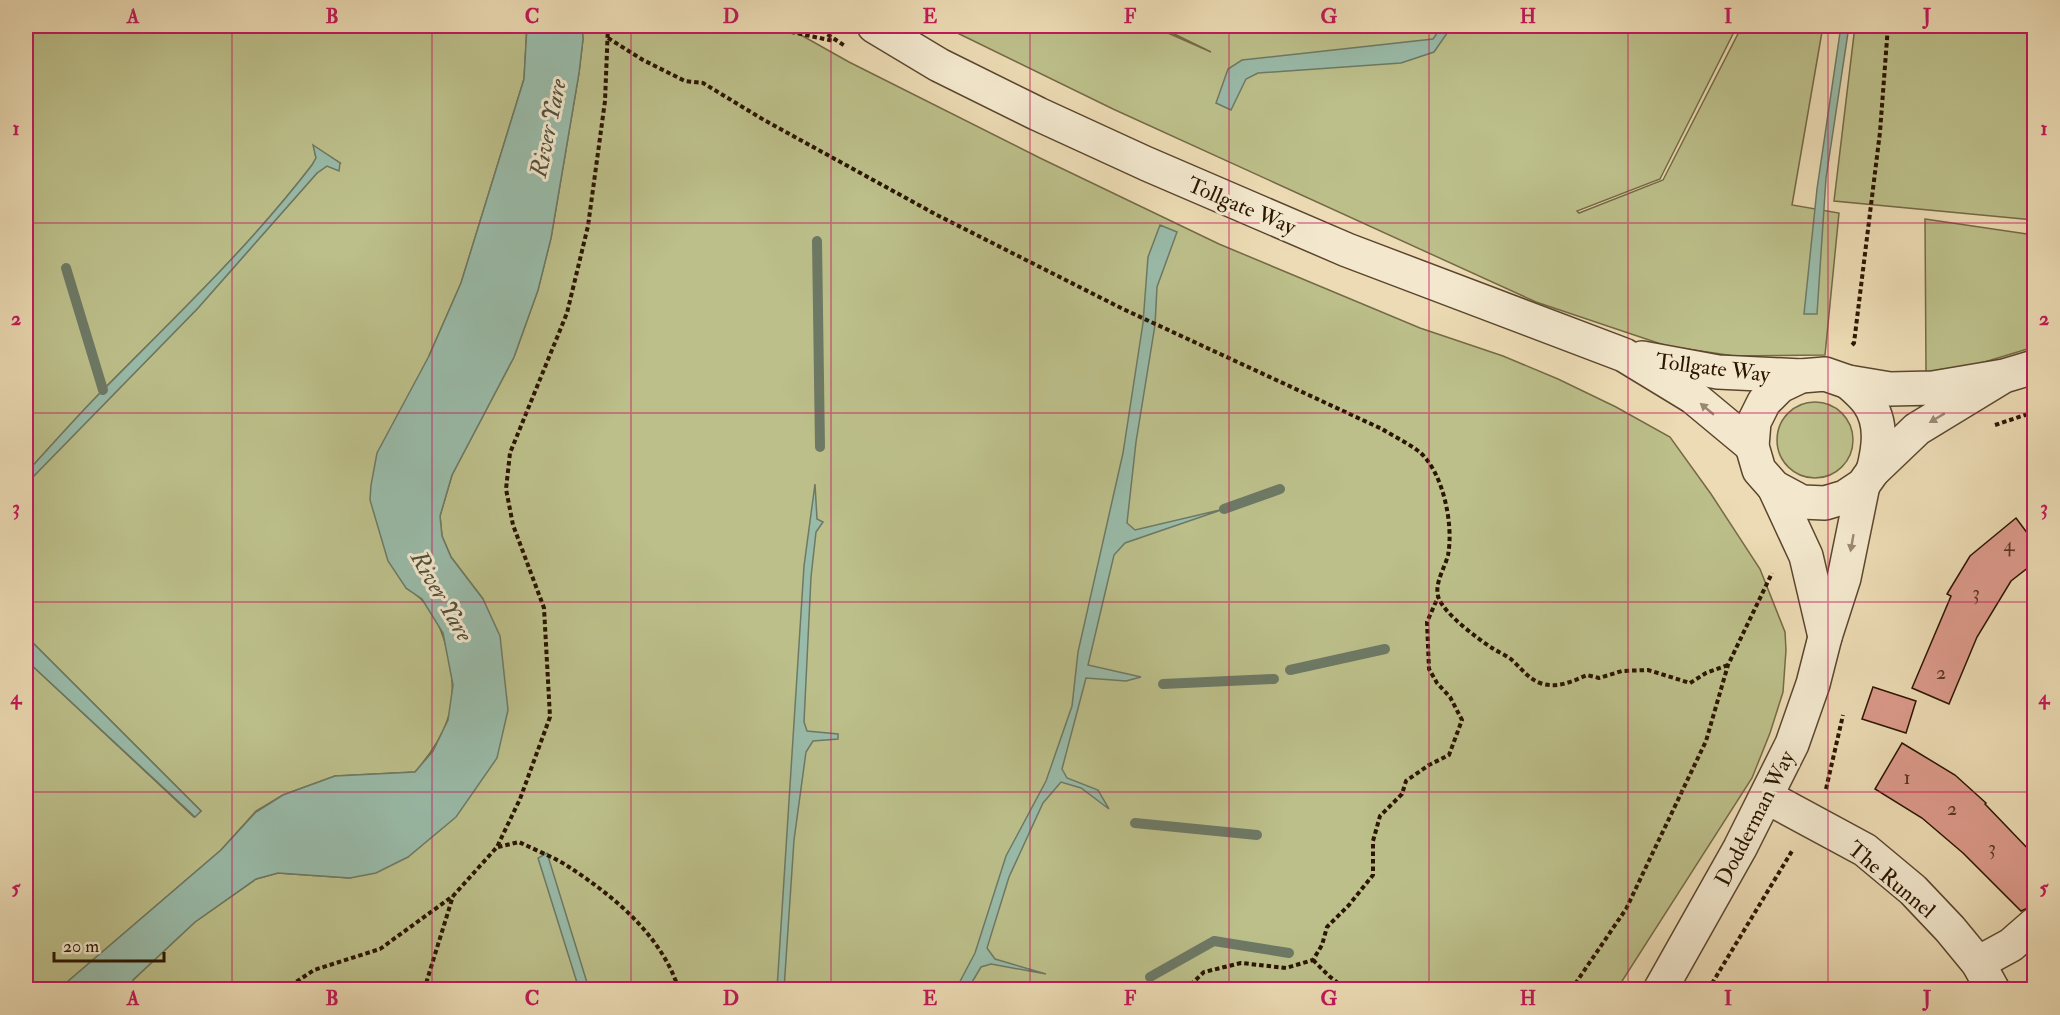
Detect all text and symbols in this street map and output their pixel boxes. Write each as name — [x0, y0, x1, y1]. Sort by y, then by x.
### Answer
text: A — [126, 4, 140, 29]
text: B — [325, 4, 339, 29]
text: C — [525, 4, 539, 29]
text: D — [723, 4, 739, 29]
text: E — [923, 4, 938, 29]
text: F — [1124, 4, 1137, 29]
text: G — [1321, 4, 1338, 29]
text: H — [1520, 4, 1536, 29]
text: I — [1724, 4, 1732, 29]
text: J — [1922, 4, 1931, 29]
water label: River Yare — [523, 75, 574, 181]
text: 1 — [12, 116, 20, 141]
text: 1 — [2040, 116, 2048, 141]
street label: Tollgate Way — [1183, 171, 1300, 241]
text: 2 — [11, 306, 21, 331]
text: 2 — [2039, 306, 2049, 331]
street label: Tollgate Way — [1654, 347, 1772, 389]
one-way arrow — [1700, 403, 1715, 416]
one-way arrow — [1929, 412, 1945, 423]
text: 3 — [12, 495, 20, 520]
text: 3 — [2040, 495, 2048, 520]
house number: 4 — [2004, 532, 2016, 557]
one-way arrow — [1847, 533, 1856, 552]
water label: River Yare — [403, 544, 480, 648]
house number: 3 — [1972, 580, 1980, 605]
house number: 2 — [1936, 660, 1946, 685]
text: 4 — [10, 685, 23, 710]
text: 4 — [2038, 685, 2051, 710]
street label: Dodderman Way — [1709, 746, 1801, 891]
house number: 1 — [1903, 765, 1911, 790]
house number: 2 — [1947, 796, 1957, 821]
street label: The Runnel — [1842, 835, 1941, 925]
house number: 3 — [1988, 835, 1996, 860]
text: 5 — [12, 875, 22, 900]
text: 5 — [2040, 875, 2050, 900]
scale bar — [54, 925, 164, 963]
text: 20 m — [63, 935, 99, 958]
text: A — [126, 986, 140, 1011]
text: B — [325, 986, 339, 1011]
text: C — [525, 986, 539, 1011]
text: D — [723, 986, 739, 1011]
text: E — [923, 986, 938, 1011]
text: F — [1124, 986, 1137, 1011]
text: G — [1321, 986, 1338, 1011]
text: H — [1520, 986, 1536, 1011]
text: I — [1724, 986, 1732, 1011]
text: J — [1922, 986, 1931, 1011]

